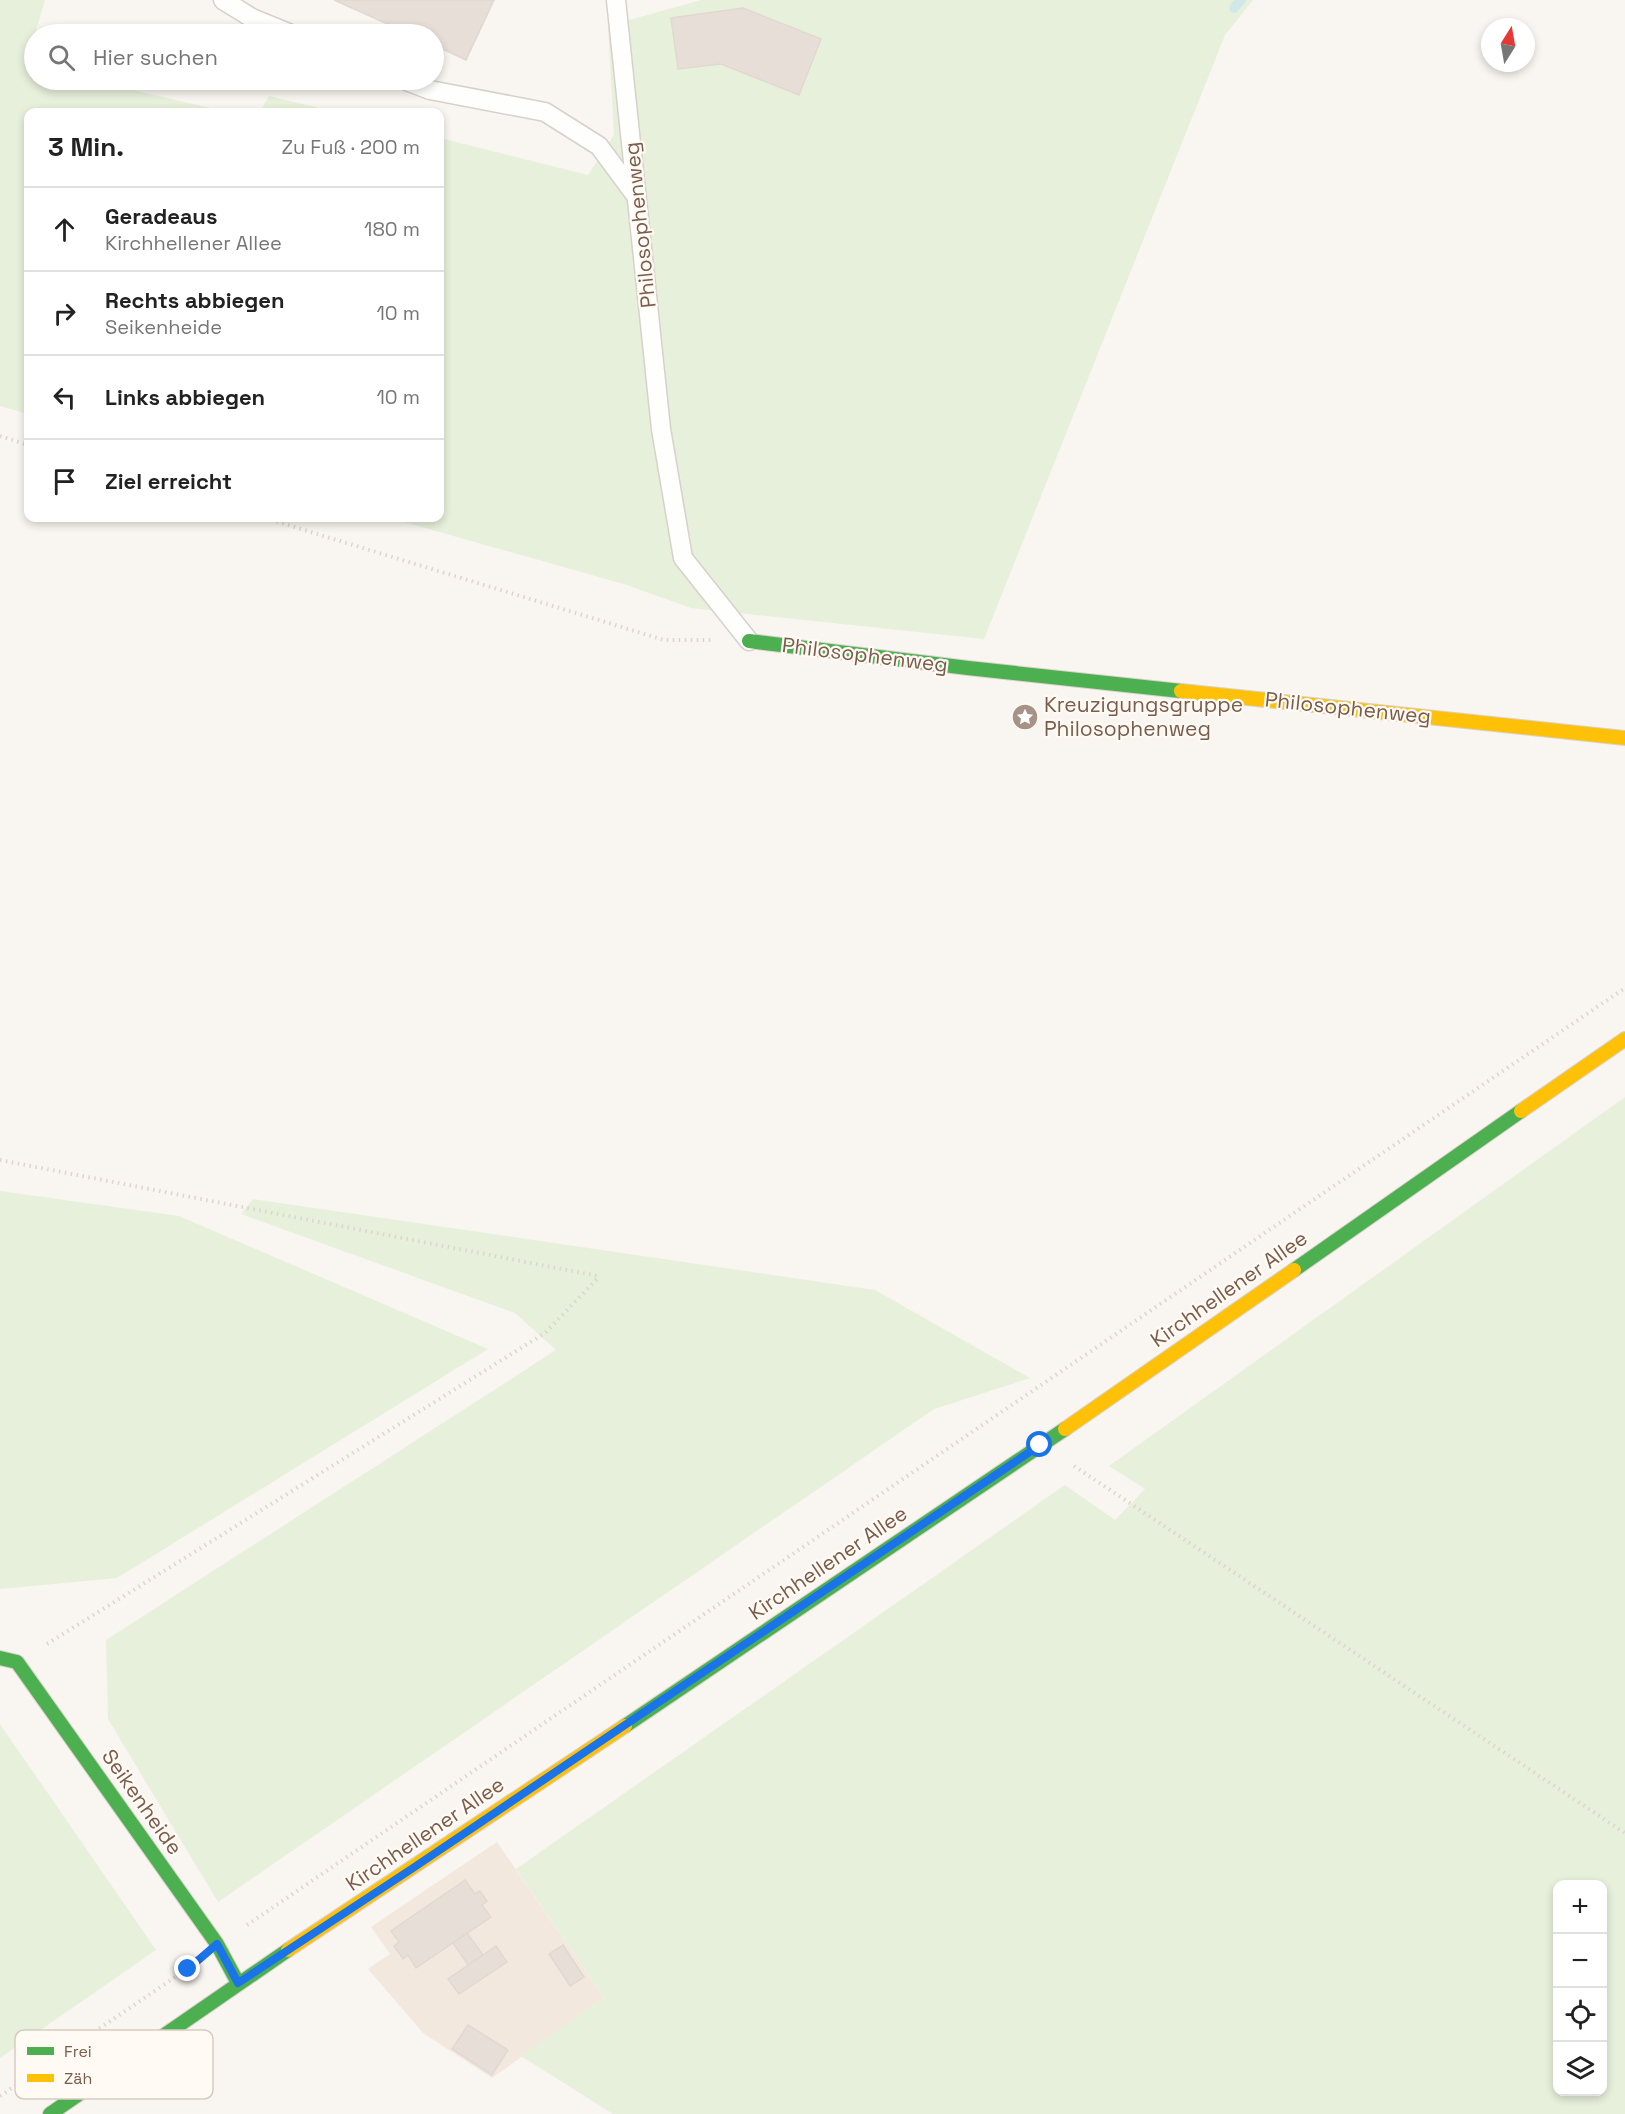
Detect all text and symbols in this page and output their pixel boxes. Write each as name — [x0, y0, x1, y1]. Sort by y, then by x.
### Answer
north arrow — [1481, 18, 1535, 72]
search box — [24, 24, 444, 90]
icon: search — [45, 41, 78, 74]
text: Hier suchen — [93, 43, 218, 71]
text: 3 Min. — [48, 130, 124, 164]
text: Zu Fuß · 200 m — [282, 134, 420, 160]
street label: Philosophenweg — [617, 141, 662, 309]
text: Geradeaus — [105, 202, 217, 230]
icon: ahead — [48, 213, 81, 246]
text: 180 m — [364, 216, 420, 242]
text: Kirchhellener Allee — [105, 230, 282, 256]
text: Rechts abbiegen — [105, 286, 285, 314]
icon: right — [48, 297, 81, 330]
text: 10 m — [376, 300, 420, 326]
text: Seikenheide — [105, 314, 222, 340]
icon: left — [48, 381, 81, 414]
text: Links abbiegen — [105, 383, 265, 411]
text: 10 m — [376, 384, 420, 410]
icon: arrive — [48, 465, 81, 498]
text: Ziel erreicht — [105, 467, 232, 495]
street label: Philosophenweg — [781, 631, 950, 678]
street label: Philosophenweg — [1264, 685, 1432, 730]
place label: Kreuzigungsgruppe Philosophenweg — [1044, 691, 1243, 742]
place icon: Kreuzigungsgruppe Philosophenweg — [1010, 702, 1040, 732]
street label: Kirchhellener Allee — [1145, 1224, 1313, 1353]
route start — [1026, 1431, 1052, 1457]
street label: Kirchhellener Allee — [743, 1499, 912, 1626]
street label: Seikenheide — [96, 1744, 189, 1860]
street label: Kirchhellener Allee — [340, 1770, 509, 1897]
map controls — [1553, 1880, 1607, 2096]
button: + — [1553, 1880, 1607, 1934]
button: − — [1553, 1934, 1607, 1988]
route end — [174, 1955, 200, 1981]
button: locate — [1553, 1988, 1607, 2042]
legend — [15, 2030, 213, 2099]
text: Frei — [64, 2041, 92, 2062]
button: layers — [1553, 2042, 1607, 2096]
text: Zäh — [64, 2068, 92, 2089]

